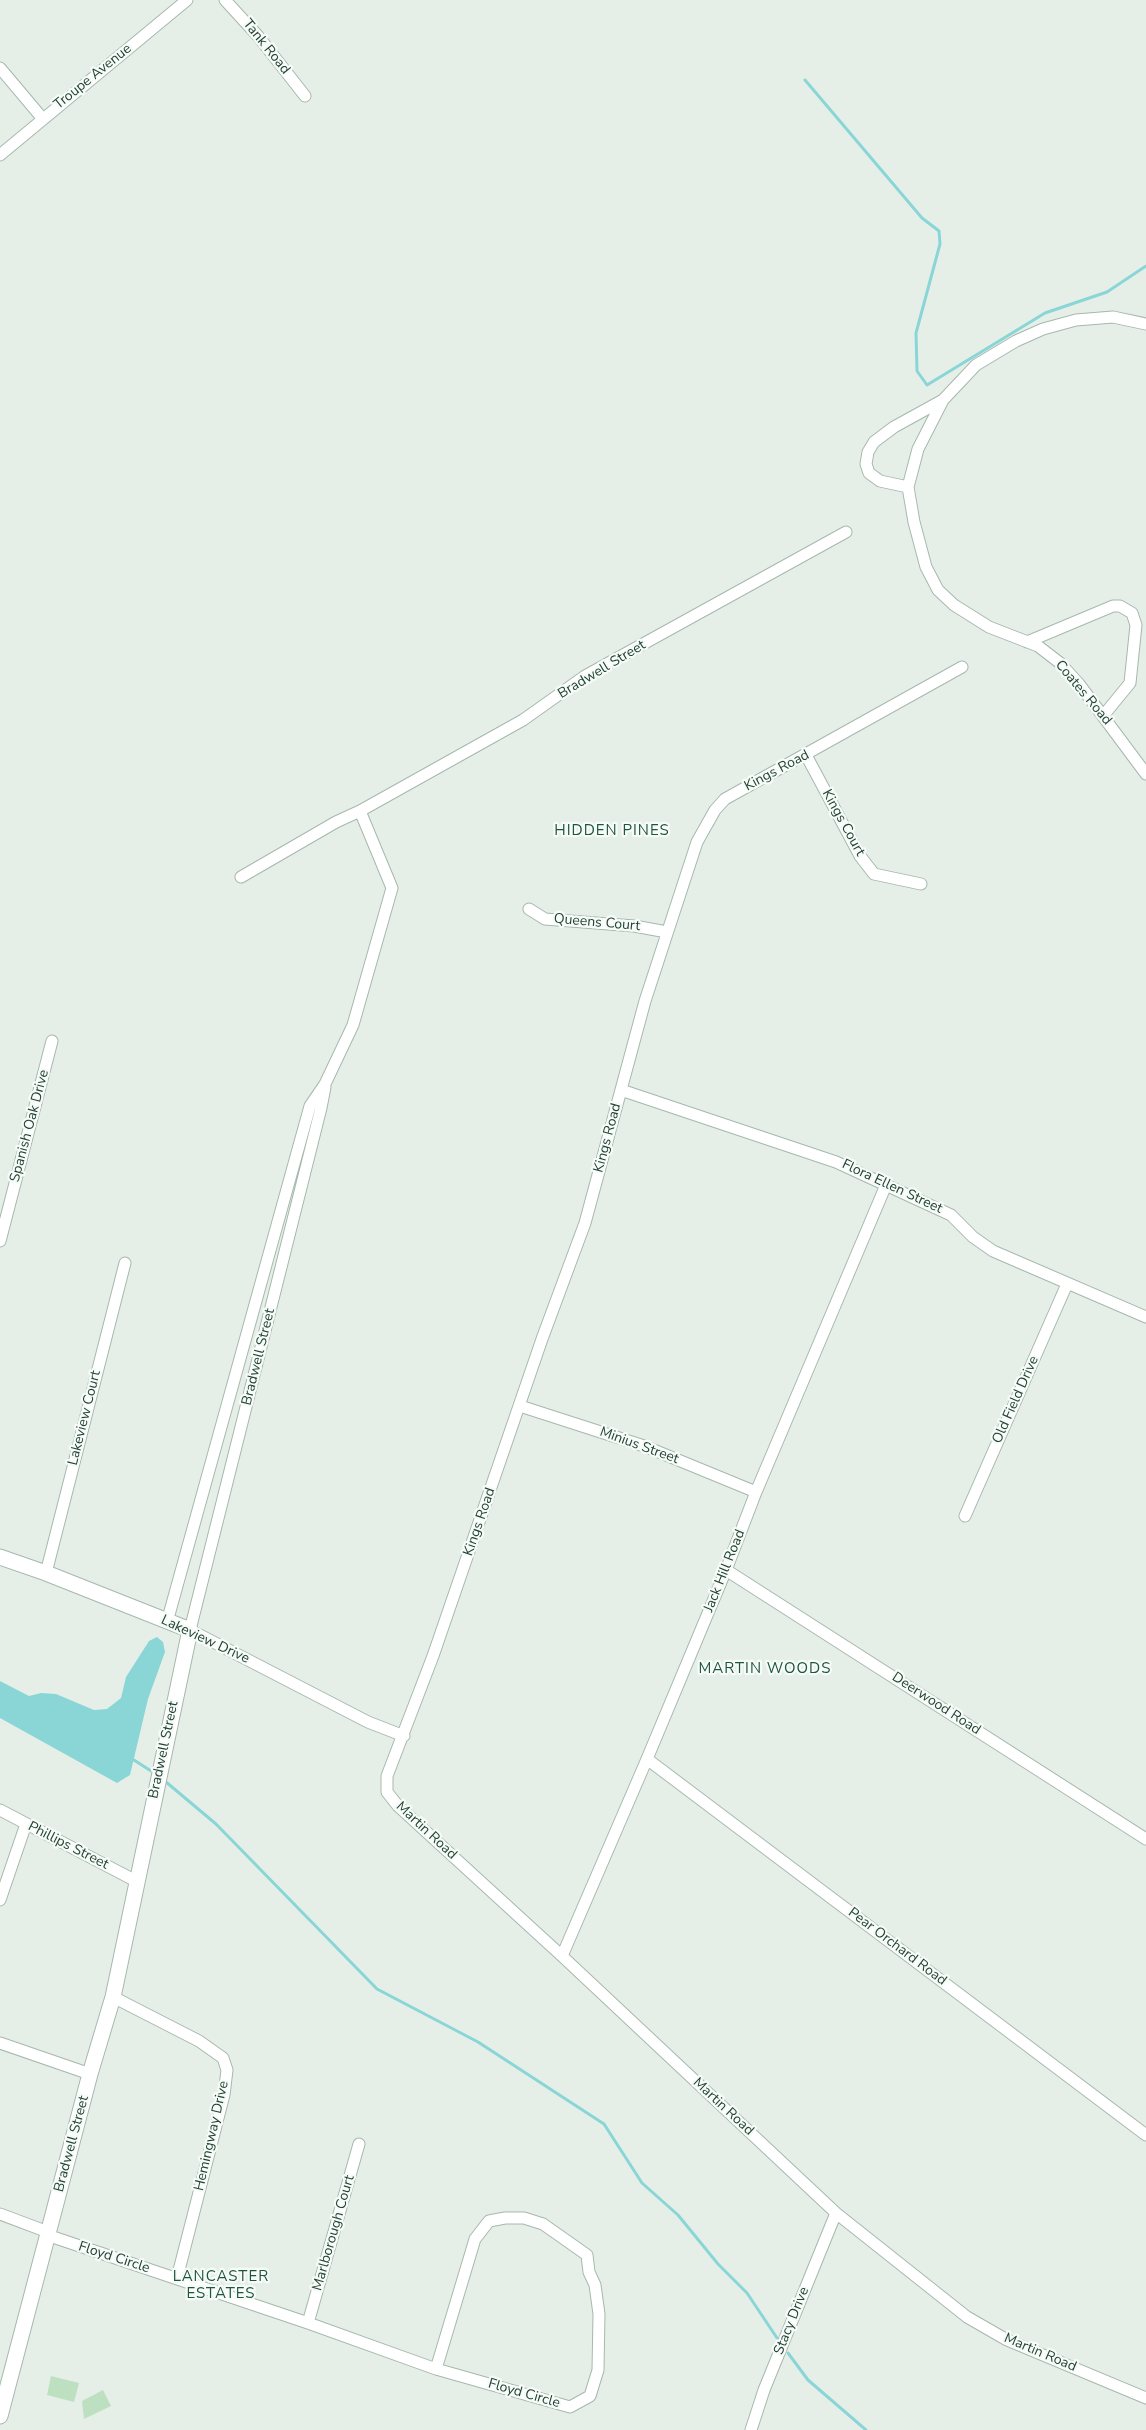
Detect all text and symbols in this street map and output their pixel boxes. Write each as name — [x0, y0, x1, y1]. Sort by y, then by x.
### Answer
street label: Tank Road — [239, 16, 293, 78]
street label: Troupe Avenue — [51, 41, 135, 113]
street label: Bradwell Street — [555, 637, 649, 703]
street label: Coates Road — [1051, 657, 1115, 729]
street label: Kings Road — [742, 747, 812, 795]
street label: Kings Court — [818, 787, 868, 859]
district label: HIDDEN PINES — [553, 822, 671, 840]
street label: Queens Court — [553, 911, 641, 935]
street label: Spanish Oak Drive — [7, 1068, 53, 1184]
street label: Kings Road — [591, 1102, 625, 1174]
street label: Flora Ellen Street — [839, 1156, 945, 1218]
street label: Bradwell Street — [239, 1307, 279, 1407]
street label: Old Field Drive — [989, 1354, 1043, 1446]
street label: Lakeview Court — [65, 1369, 105, 1467]
street label: Minius Street — [597, 1424, 681, 1468]
street label: Kings Road — [460, 1486, 500, 1558]
street label: Jack Hill Road — [701, 1527, 749, 1615]
street label: Lakeview Drive — [158, 1612, 252, 1668]
district label: MARTIN WOODS — [697, 1660, 833, 1678]
street label: Deerwood Road — [889, 1669, 983, 1739]
street label: Bradwell Street — [145, 1700, 183, 1800]
street label: Martin Road — [392, 1799, 460, 1863]
street label: Phillips Street — [25, 1818, 111, 1874]
street label: Pear Orchard Road — [845, 1905, 949, 1989]
street label: Martin Road — [689, 2075, 757, 2139]
street label: Hemingway Drive — [191, 2079, 233, 2193]
street label: Bradwell Street — [51, 2094, 93, 2194]
street label: Marlborough Court — [309, 2173, 359, 2293]
street label: Floyd Circle — [76, 2239, 152, 2277]
district label: LANCASTER ESTATES — [172, 2268, 270, 2303]
street label: Stacy Drive — [771, 2285, 813, 2357]
street label: Martin Road — [1001, 2330, 1079, 2376]
street label: Floyd Circle — [486, 2376, 562, 2412]

